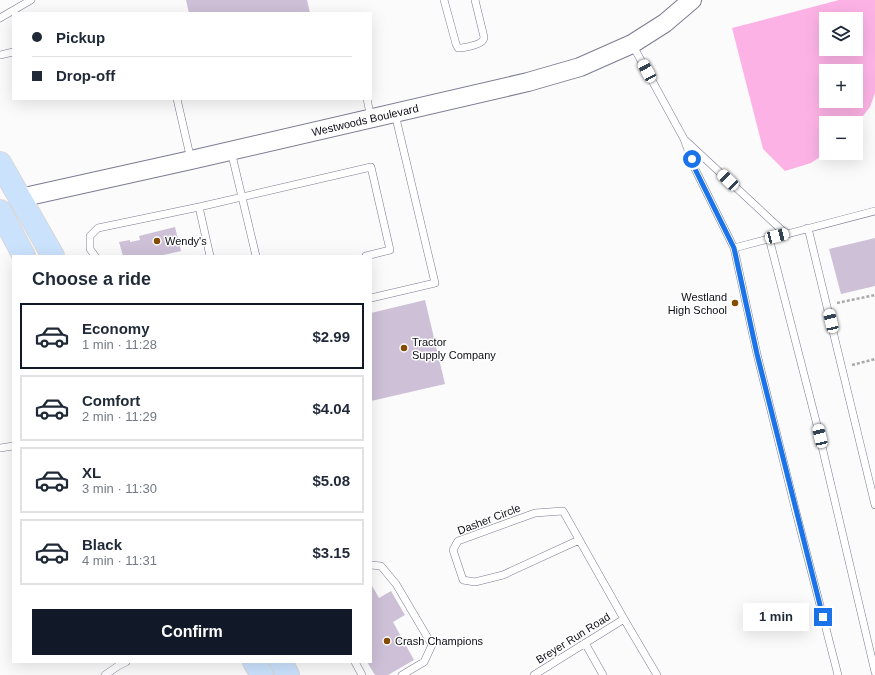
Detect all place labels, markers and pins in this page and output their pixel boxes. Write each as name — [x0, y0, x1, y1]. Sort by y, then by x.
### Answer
place label: Wendy's — [165, 235, 207, 247]
marker: Wendy's — [152, 236, 162, 246]
place label: Westland High School — [668, 291, 727, 316]
marker: Westland High School — [730, 298, 740, 308]
place label: Tractor Supply Company — [412, 336, 496, 361]
marker: Tractor Supply Company — [399, 343, 409, 353]
place label: Crash Champions — [395, 635, 484, 647]
marker: Crash Champions — [382, 636, 392, 646]

